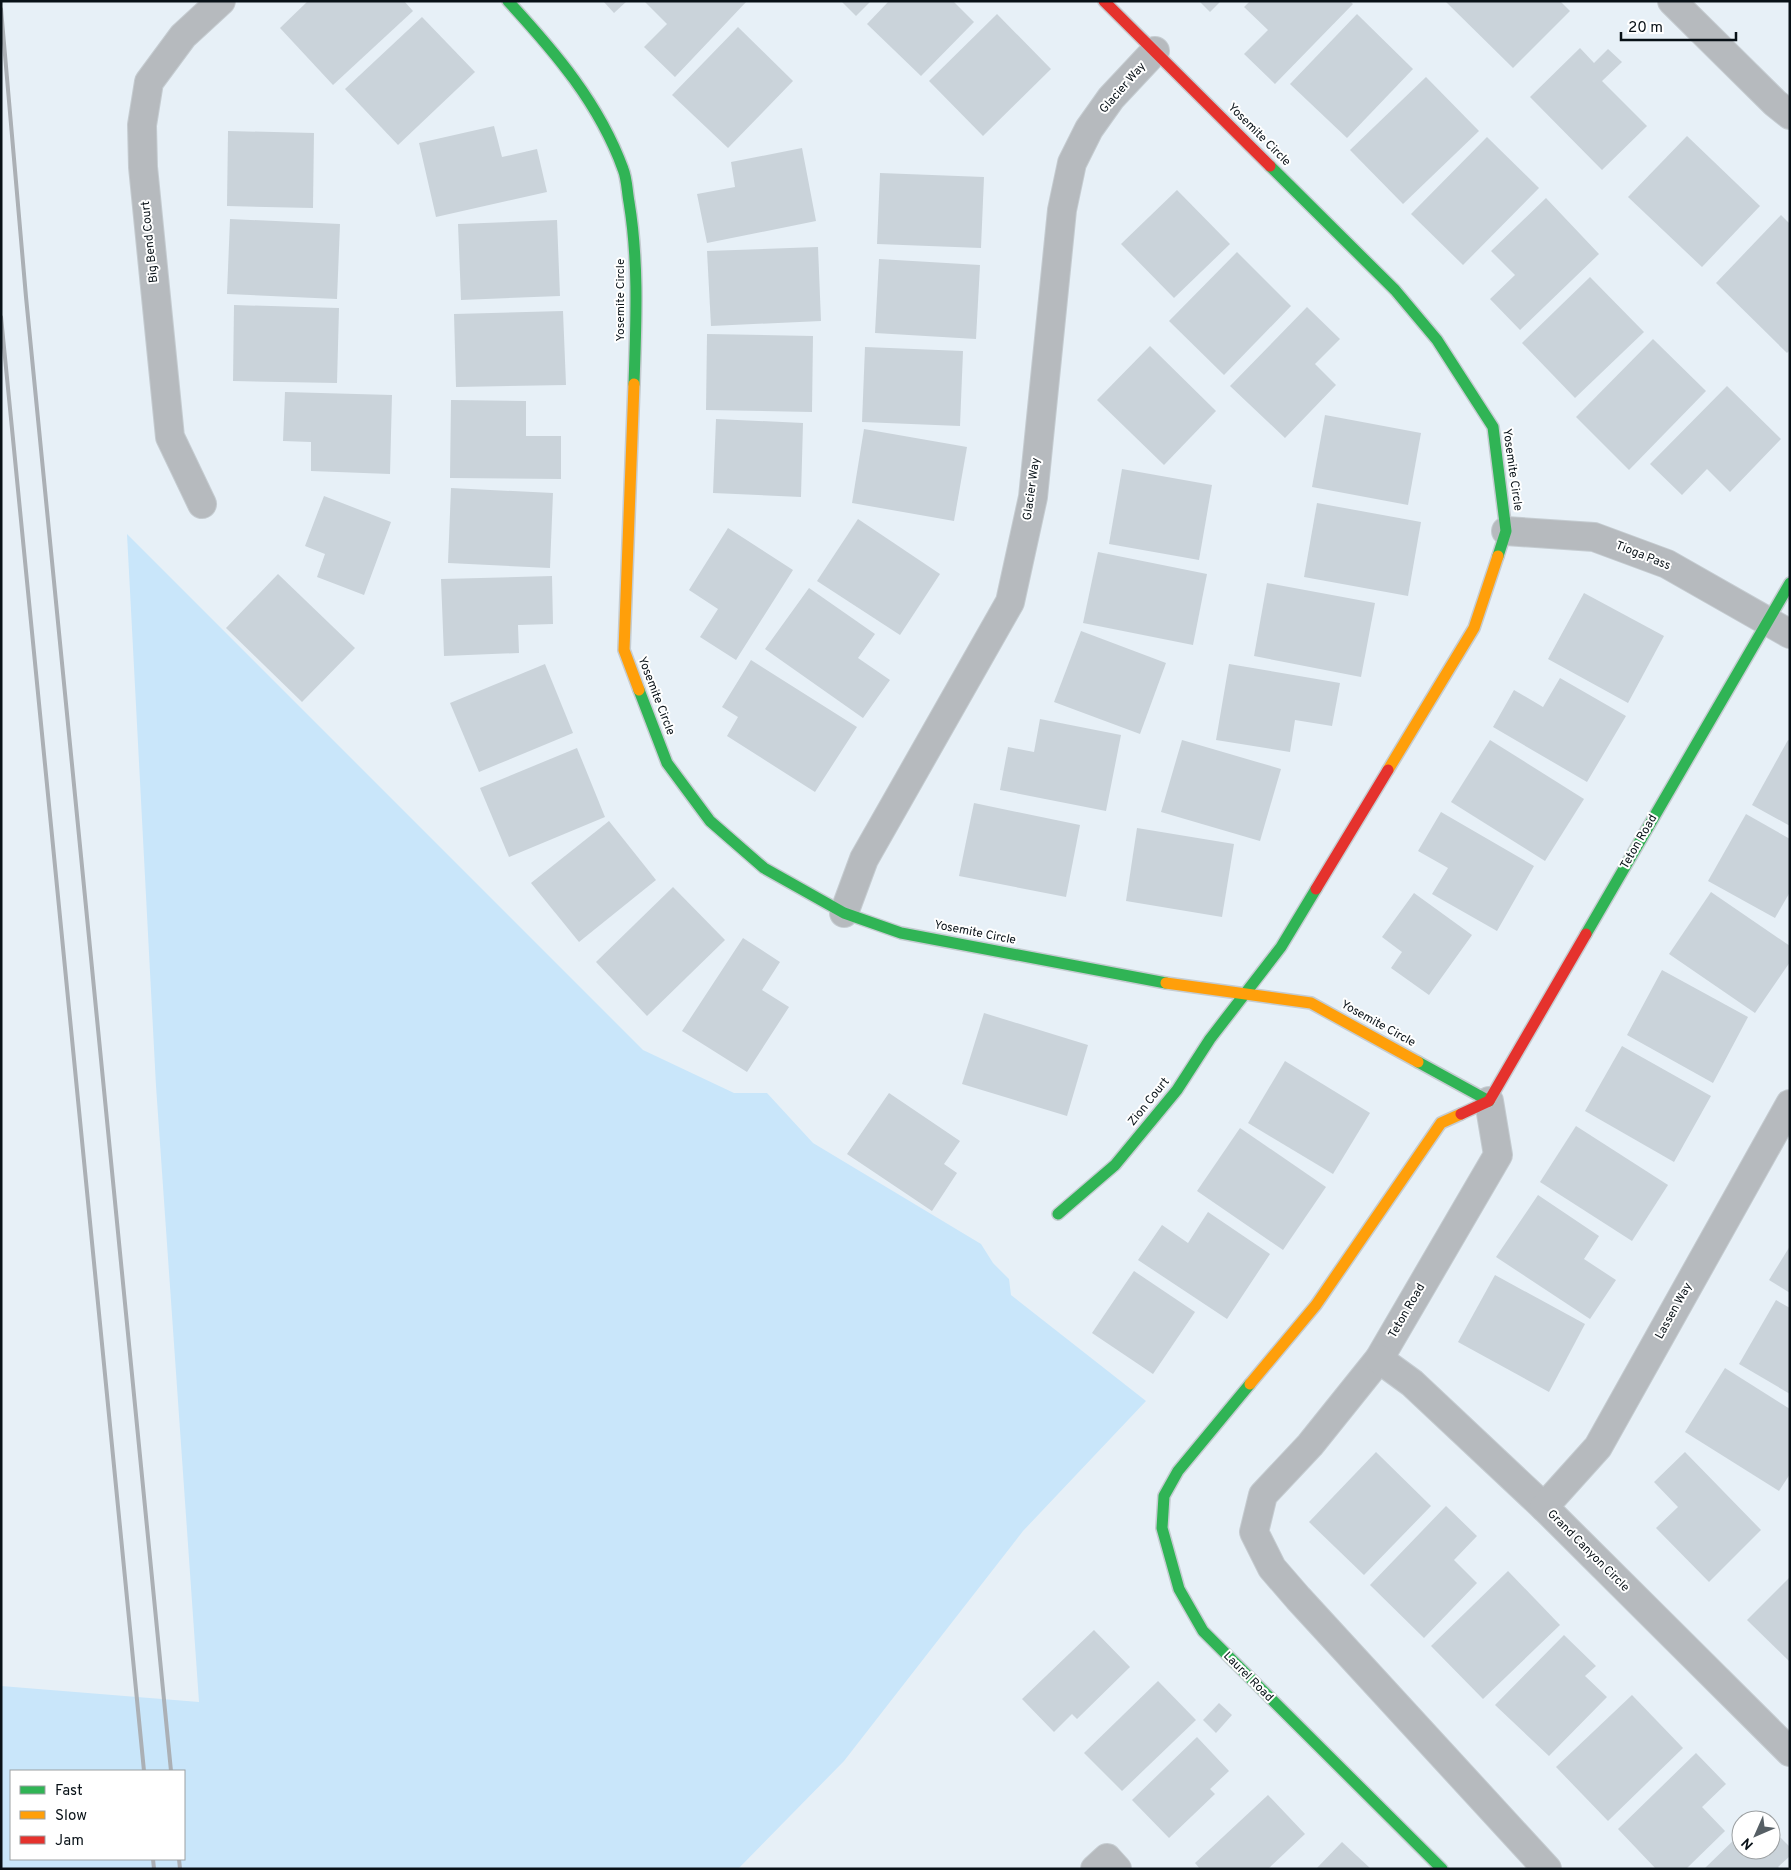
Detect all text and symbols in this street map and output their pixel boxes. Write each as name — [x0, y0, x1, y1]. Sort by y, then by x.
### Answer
scale bar — [1621, 10, 1736, 42]
text: 20 m — [1628, 19, 1663, 38]
street label: Glacier Way — [1096, 59, 1150, 117]
street label: Yosemite Circle — [1224, 100, 1294, 170]
street label: Big Bend Court — [138, 200, 162, 284]
street label: Yosemite Circle — [613, 259, 629, 341]
street label: Yosemite Circle — [1498, 428, 1526, 512]
street label: Glacier Way — [1020, 457, 1044, 521]
street label: Tioga Pass — [1613, 538, 1673, 574]
street label: Yosemite Circle — [634, 654, 678, 738]
street label: Teton Road — [1617, 812, 1661, 872]
street label: Yosemite Circle — [933, 917, 1017, 949]
street label: Yosemite Circle — [1338, 997, 1418, 1051]
street label: Zion Court — [1125, 1075, 1173, 1129]
street label: Lassen Way — [1652, 1280, 1696, 1342]
street label: Teton Road — [1385, 1281, 1429, 1341]
street label: Grand Canyon Circle — [1543, 1506, 1633, 1596]
street label: Laurel Road — [1220, 1649, 1276, 1705]
legend — [10, 1770, 185, 1860]
text: Fast — [55, 1782, 83, 1801]
text: Slow — [55, 1807, 87, 1826]
north arrow — [1731, 1810, 1781, 1860]
text: Jam — [55, 1832, 84, 1851]
text: N — [1738, 1834, 1757, 1853]

